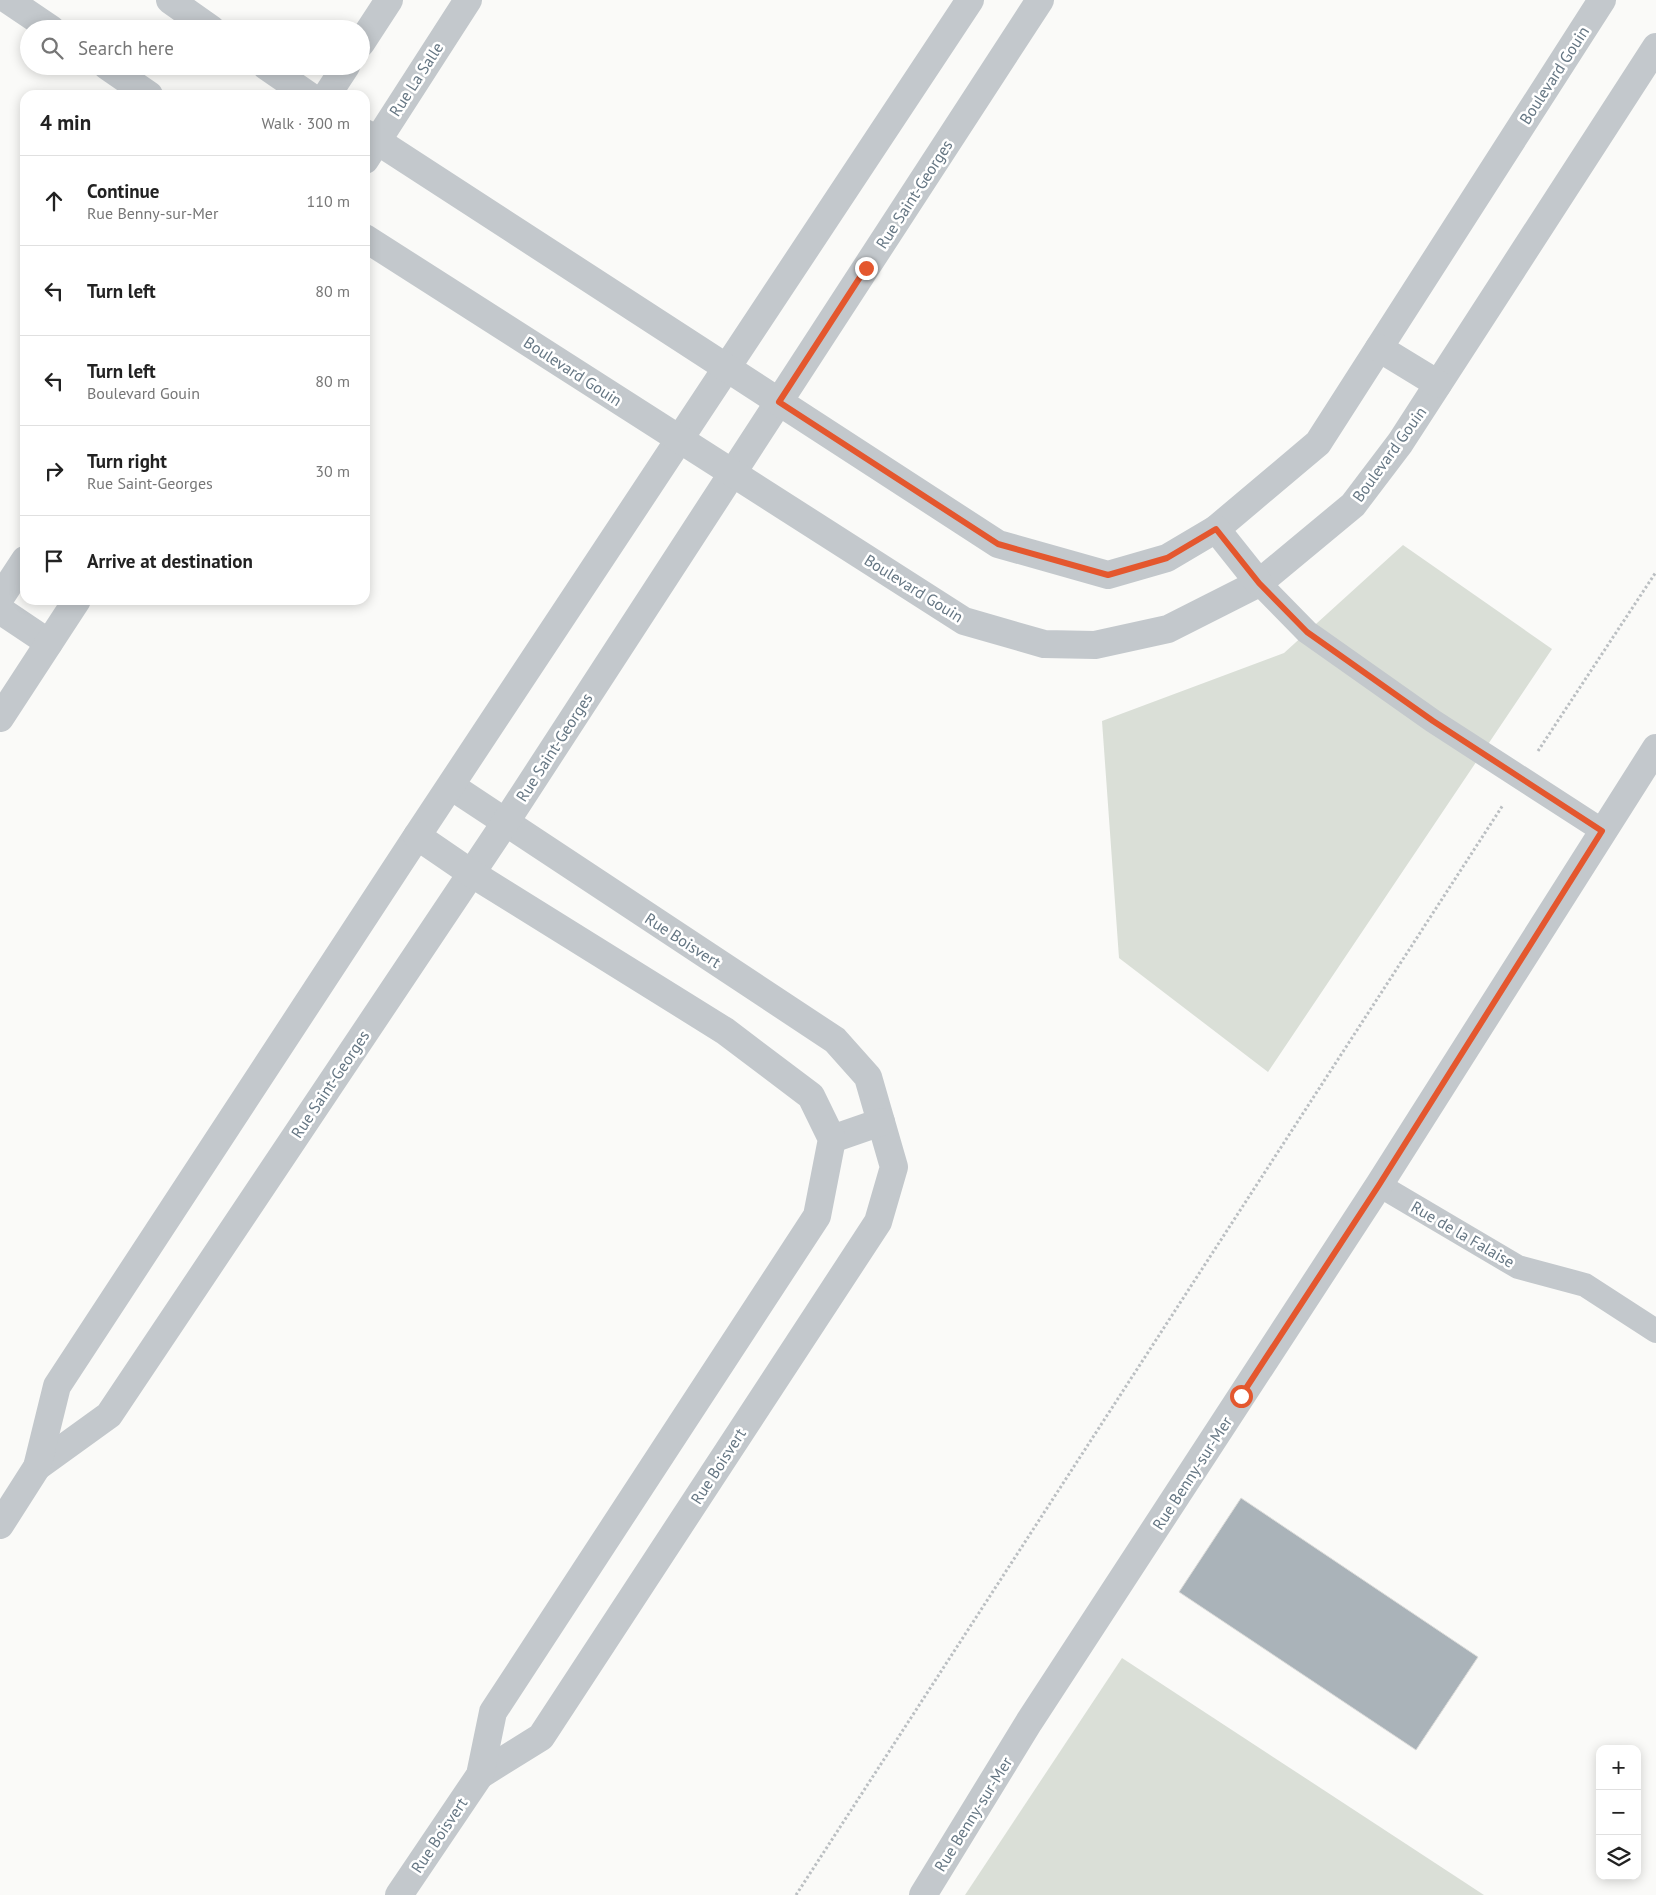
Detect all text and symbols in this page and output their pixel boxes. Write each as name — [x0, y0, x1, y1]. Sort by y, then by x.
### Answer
search box — [20, 20, 370, 75]
street label: Boulevard Gouin — [1515, 22, 1593, 128]
icon: search — [38, 34, 66, 62]
text: Search here — [78, 36, 174, 60]
street label: Rue La Salle — [385, 38, 447, 120]
text: 4 min — [40, 109, 91, 136]
text: Walk · 300 m — [261, 113, 350, 133]
street label: Rue Saint-Georges — [871, 136, 957, 252]
text: Continue — [87, 179, 159, 203]
icon: ahead — [40, 187, 68, 215]
text: 110 m — [307, 191, 350, 211]
text: Rue Benny-sur-Mer — [87, 203, 218, 223]
route end — [855, 257, 878, 280]
icon: left — [40, 277, 68, 305]
text: Turn left — [87, 279, 156, 303]
text: 80 m — [315, 281, 350, 301]
street label: Boulevard Gouin — [520, 332, 626, 410]
text: Turn left — [87, 359, 156, 383]
icon: left — [40, 367, 68, 395]
text: 80 m — [315, 371, 350, 391]
text: Boulevard Gouin — [87, 383, 200, 403]
street label: Boulevard Gouin — [1348, 402, 1430, 506]
text: Turn right — [87, 449, 167, 473]
icon: right — [40, 457, 68, 485]
text: 30 m — [315, 461, 350, 481]
text: Rue Saint-Georges — [87, 473, 213, 493]
icon: arrive — [40, 547, 68, 575]
text: Arrive at destination — [87, 549, 253, 573]
street label: Boulevard Gouin — [861, 550, 967, 626]
street label: Rue Saint-Georges — [511, 689, 597, 805]
street label: Rue Boisvert — [641, 908, 725, 972]
street label: Rue Saint-Georges — [287, 1026, 374, 1142]
street label: Rue de la Falaise — [1408, 1196, 1518, 1272]
route start — [1230, 1385, 1253, 1408]
street label: Rue Benny-sur-Mer — [1148, 1412, 1236, 1534]
street label: Rue Boisvert — [686, 1424, 750, 1508]
map controls — [1596, 1745, 1641, 1880]
button: + — [1596, 1745, 1641, 1790]
street label: Rue Benny-sur-Mer — [930, 1753, 1017, 1875]
button: − — [1596, 1790, 1641, 1835]
street label: Rue Boisvert — [407, 1793, 472, 1876]
button: layers — [1596, 1835, 1641, 1880]

